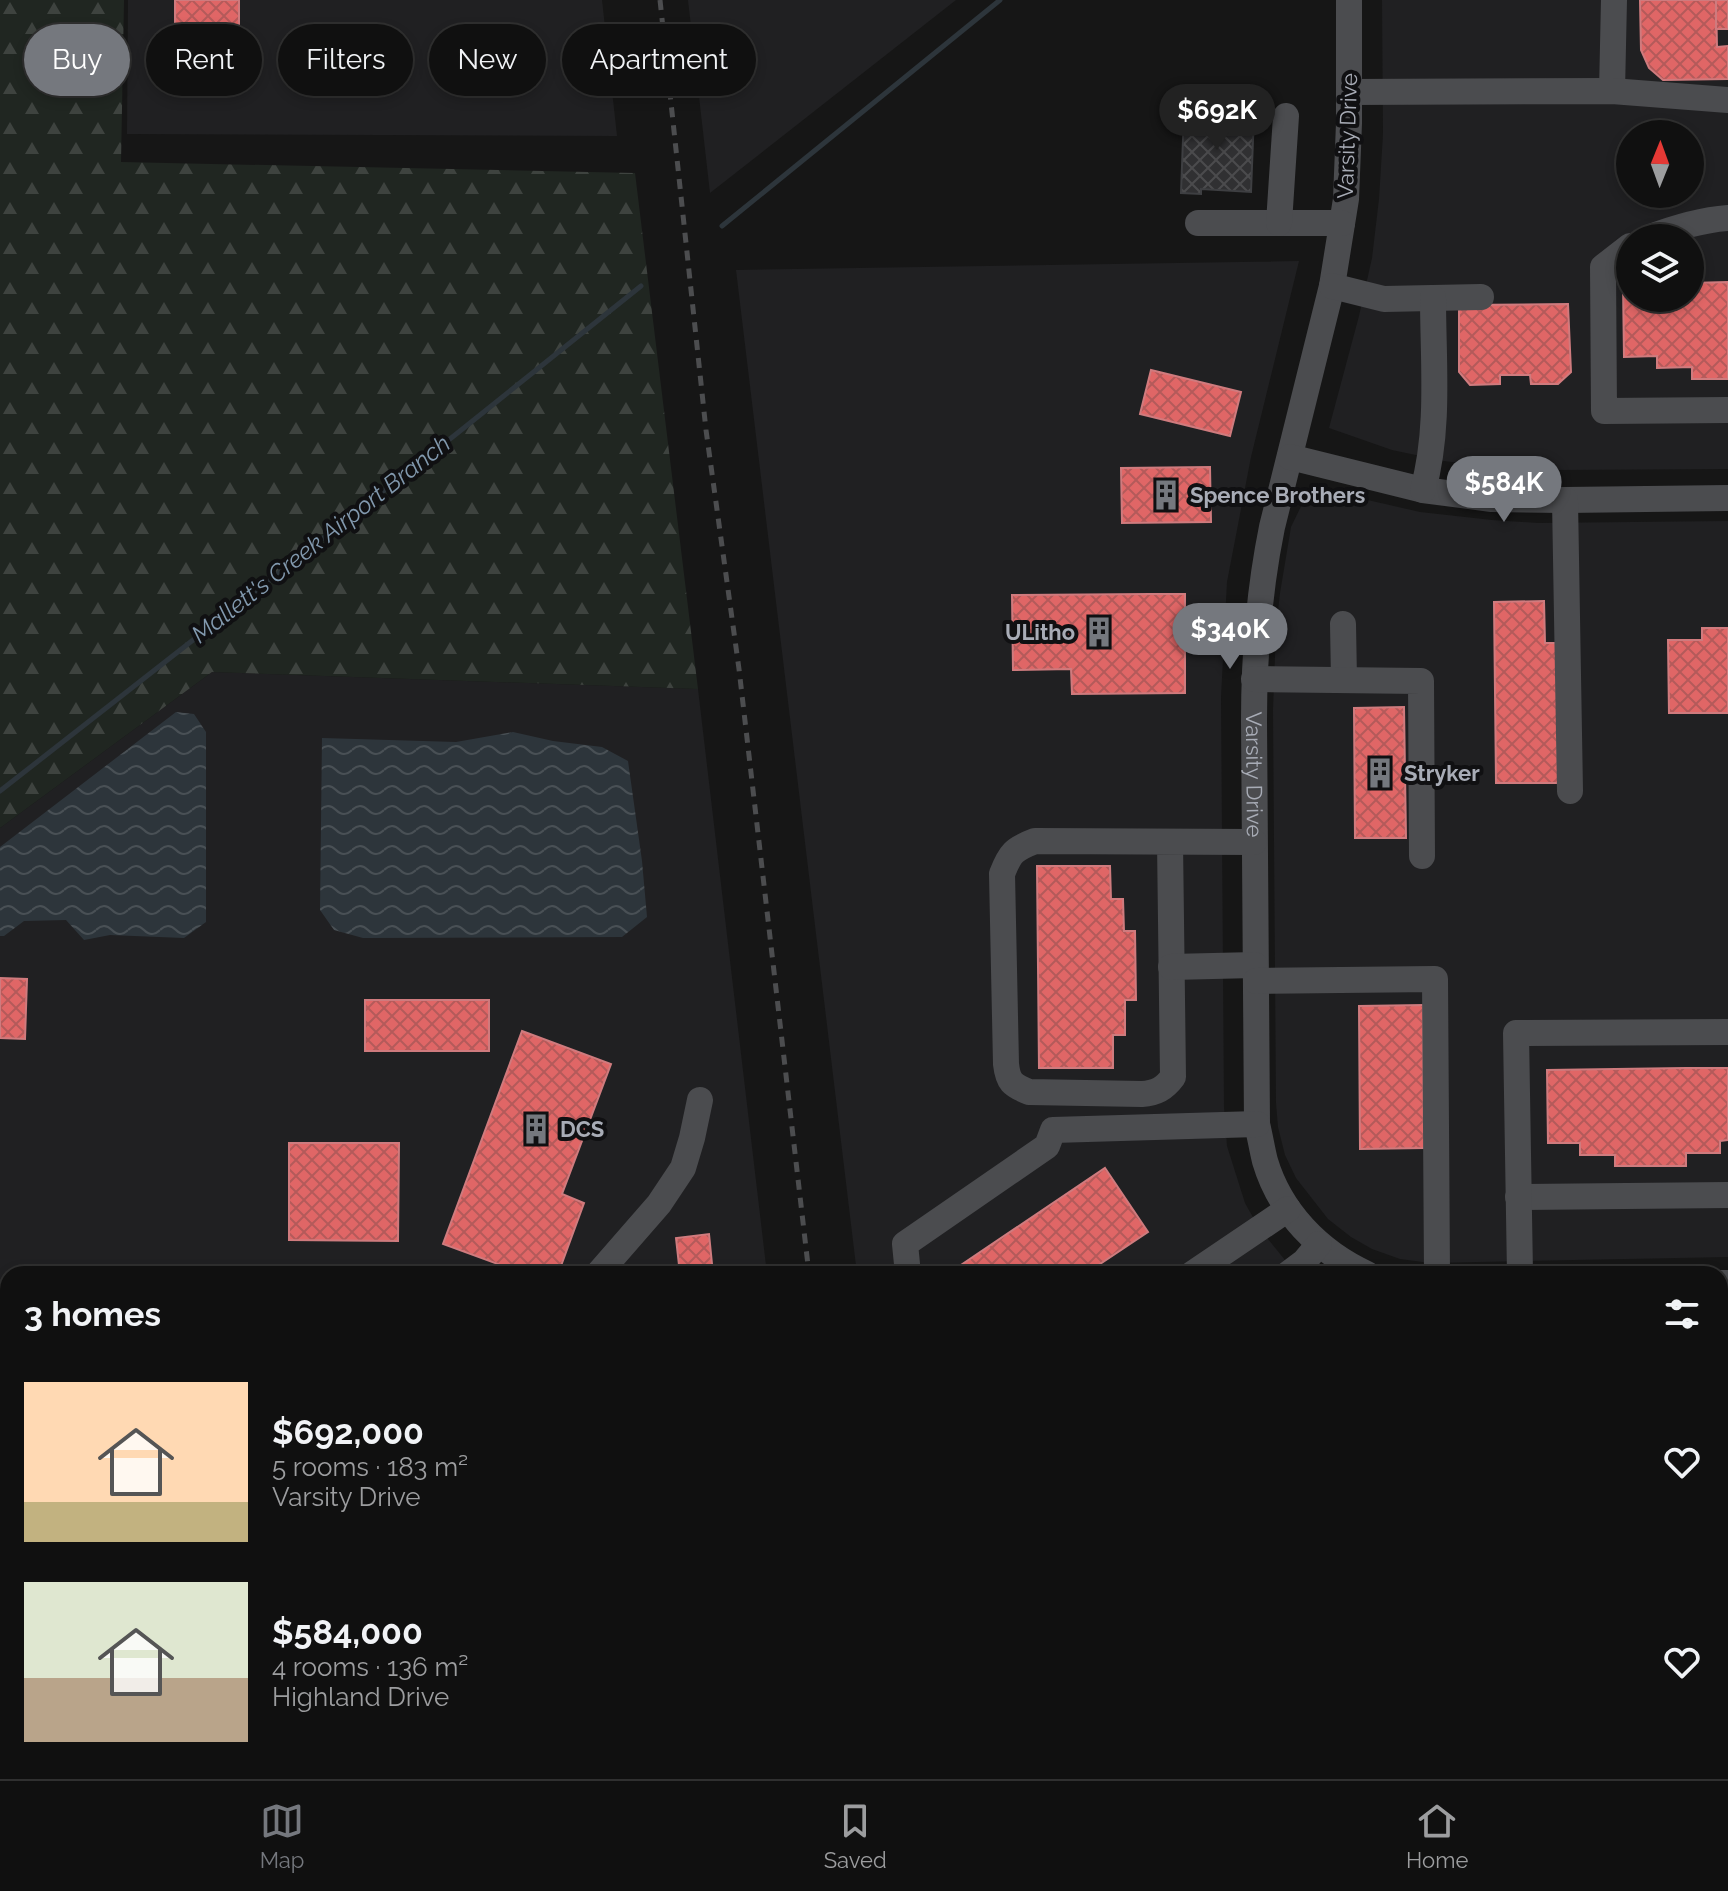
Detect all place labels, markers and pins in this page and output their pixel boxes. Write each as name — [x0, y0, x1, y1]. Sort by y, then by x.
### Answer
pin: $692K — [1161, 84, 1273, 152]
pin: $584K — [1448, 456, 1560, 524]
building icon: Spence Brothers — [1149, 478, 1183, 512]
place label: Spence Brothers — [1190, 482, 1366, 508]
pin: $340K — [1174, 603, 1286, 671]
building icon: ULitho — [1082, 615, 1116, 649]
place label: ULitho — [1005, 619, 1075, 645]
building icon: Stryker — [1363, 756, 1397, 790]
place label: Stryker — [1404, 760, 1480, 786]
building icon: DCS — [519, 1112, 553, 1146]
place label: DCS — [560, 1116, 604, 1142]

